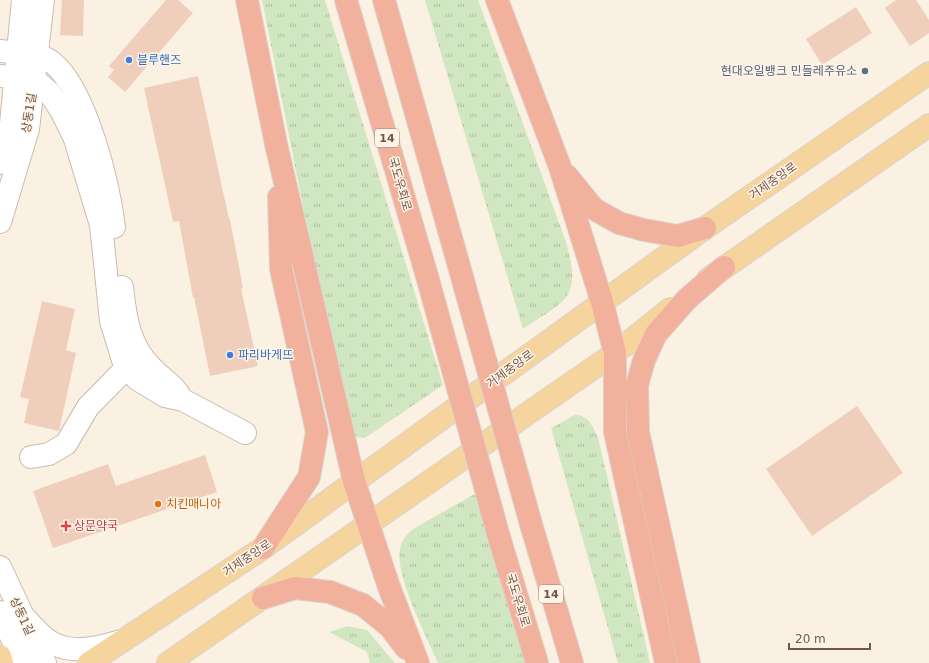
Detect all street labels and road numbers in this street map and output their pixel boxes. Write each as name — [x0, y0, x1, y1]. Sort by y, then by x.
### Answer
street label: 상동1길 — [19, 92, 39, 134]
road number: 14 — [375, 129, 399, 147]
street label: 국도우회로 — [386, 156, 414, 212]
street label: 거제중앙로 — [746, 159, 800, 203]
street label: 거제중앙로 — [484, 347, 536, 391]
street label: 거제중앙로 — [220, 537, 274, 579]
street label: 국도우회로 — [503, 572, 533, 628]
road number: 14 — [539, 585, 563, 603]
street label: 상동1길 — [7, 595, 37, 637]

